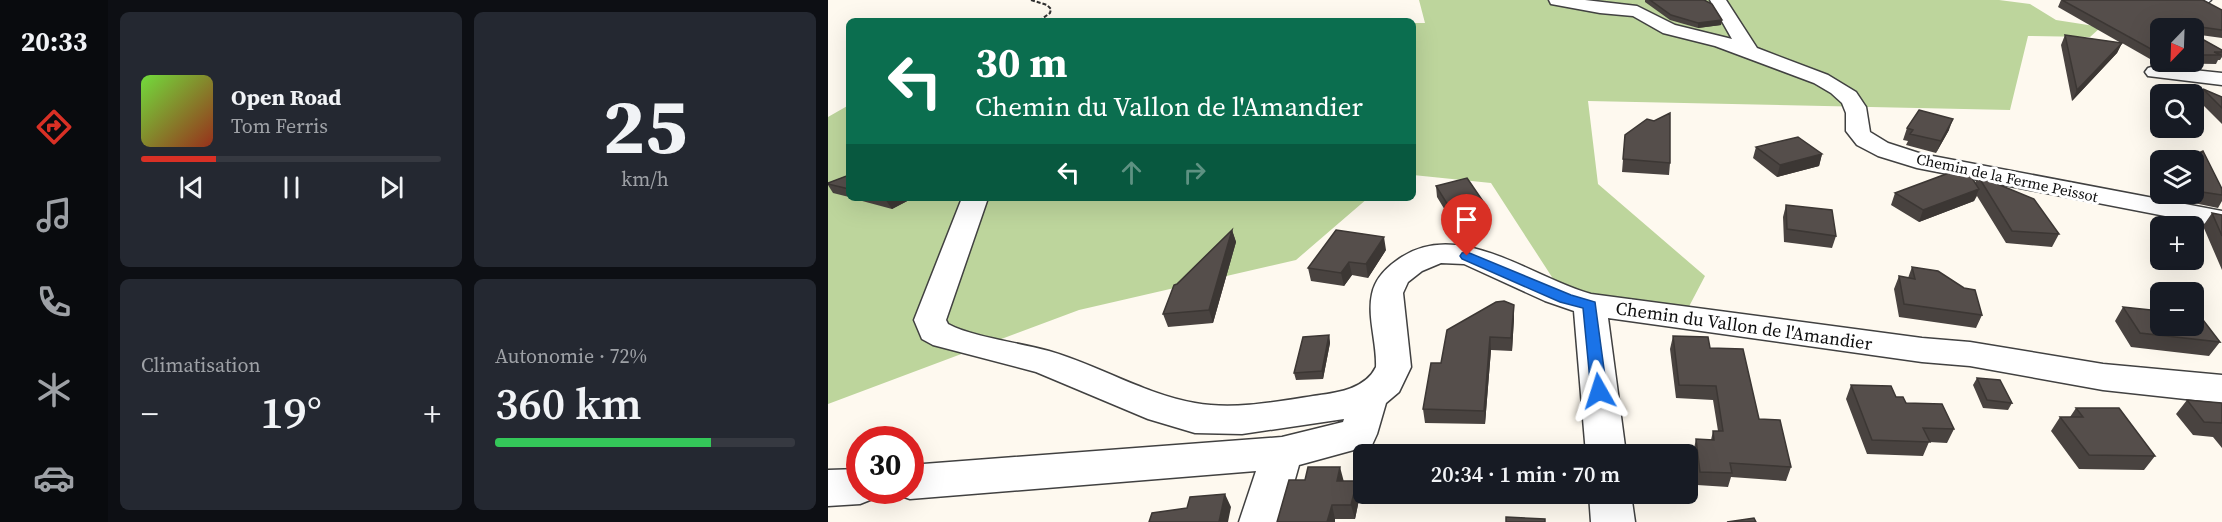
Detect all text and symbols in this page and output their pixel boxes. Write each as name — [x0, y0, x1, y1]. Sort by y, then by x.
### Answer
north arrow — [2150, 18, 2204, 72]
map controls — [2150, 18, 2204, 336]
text: 20:33 — [21, 23, 87, 60]
text: 30 m — [975, 33, 1068, 91]
icon: left — [876, 42, 954, 120]
text: 25 — [603, 72, 687, 179]
text: Open Road — [231, 82, 341, 112]
button: search — [2150, 84, 2204, 138]
text: Chemin du Vallon de l'Amandier — [975, 88, 1363, 125]
icon: directions — [33, 106, 75, 148]
text: Tom Ferris — [231, 112, 328, 140]
street label: Chemin de la Ferme Peissot — [1914, 148, 2100, 207]
button: layers — [2150, 150, 2204, 204]
icon: left — [1052, 156, 1085, 189]
icon: ahead — [1115, 156, 1148, 189]
icon: right — [1178, 156, 1211, 189]
text: km/h — [621, 165, 669, 193]
icon: previous — [175, 171, 208, 204]
icon: pause — [275, 171, 308, 204]
icon: next — [375, 171, 408, 204]
icon: music — [33, 194, 75, 236]
pin — [1441, 194, 1492, 256]
icon: arrive — [1450, 203, 1483, 236]
button: + — [2150, 216, 2204, 270]
icon: phone — [33, 281, 75, 323]
button: − — [2150, 282, 2204, 336]
street label: Chemin du Vallon de l'Amandier — [1614, 295, 1874, 356]
text: Autonomie · 72% — [495, 342, 647, 370]
text: Climatisation — [141, 351, 261, 379]
position arrow — [1567, 359, 1631, 423]
icon: climate — [33, 369, 75, 411]
text: 360 km — [495, 372, 642, 434]
text: 19° — [260, 381, 322, 443]
text: − — [141, 391, 159, 436]
text: + — [424, 391, 441, 436]
speed limit sign: 30 — [846, 426, 924, 504]
icon: car — [33, 457, 75, 499]
text: 20:34 · 1 min · 70 m — [1431, 459, 1620, 489]

